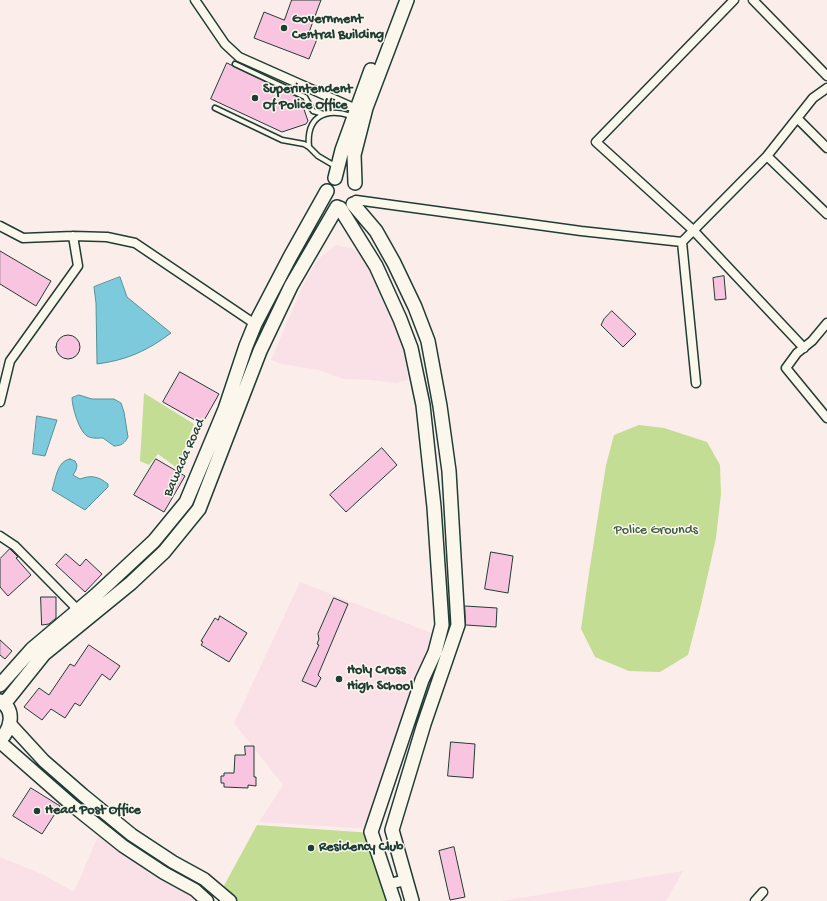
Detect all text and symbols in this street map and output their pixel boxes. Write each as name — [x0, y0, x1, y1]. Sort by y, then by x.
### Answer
place label: Government Central Building — [292, 12, 384, 44]
marker: Government Central Building — [279, 23, 289, 33]
place label: Superintendent Of Police Office — [263, 82, 352, 114]
marker: Superintendent Of Police Office — [250, 93, 260, 103]
street label: Bawada Road — [160, 416, 210, 500]
park label: Police Grounds — [614, 523, 698, 539]
place label: Holy Cross High School — [347, 663, 413, 696]
marker: Holy Cross High School — [334, 674, 344, 684]
place label: Head Post Office — [45, 803, 141, 819]
marker: Head Post Office — [32, 806, 42, 816]
place label: Residency Club — [319, 840, 403, 856]
marker: Residency Club — [306, 843, 316, 853]

